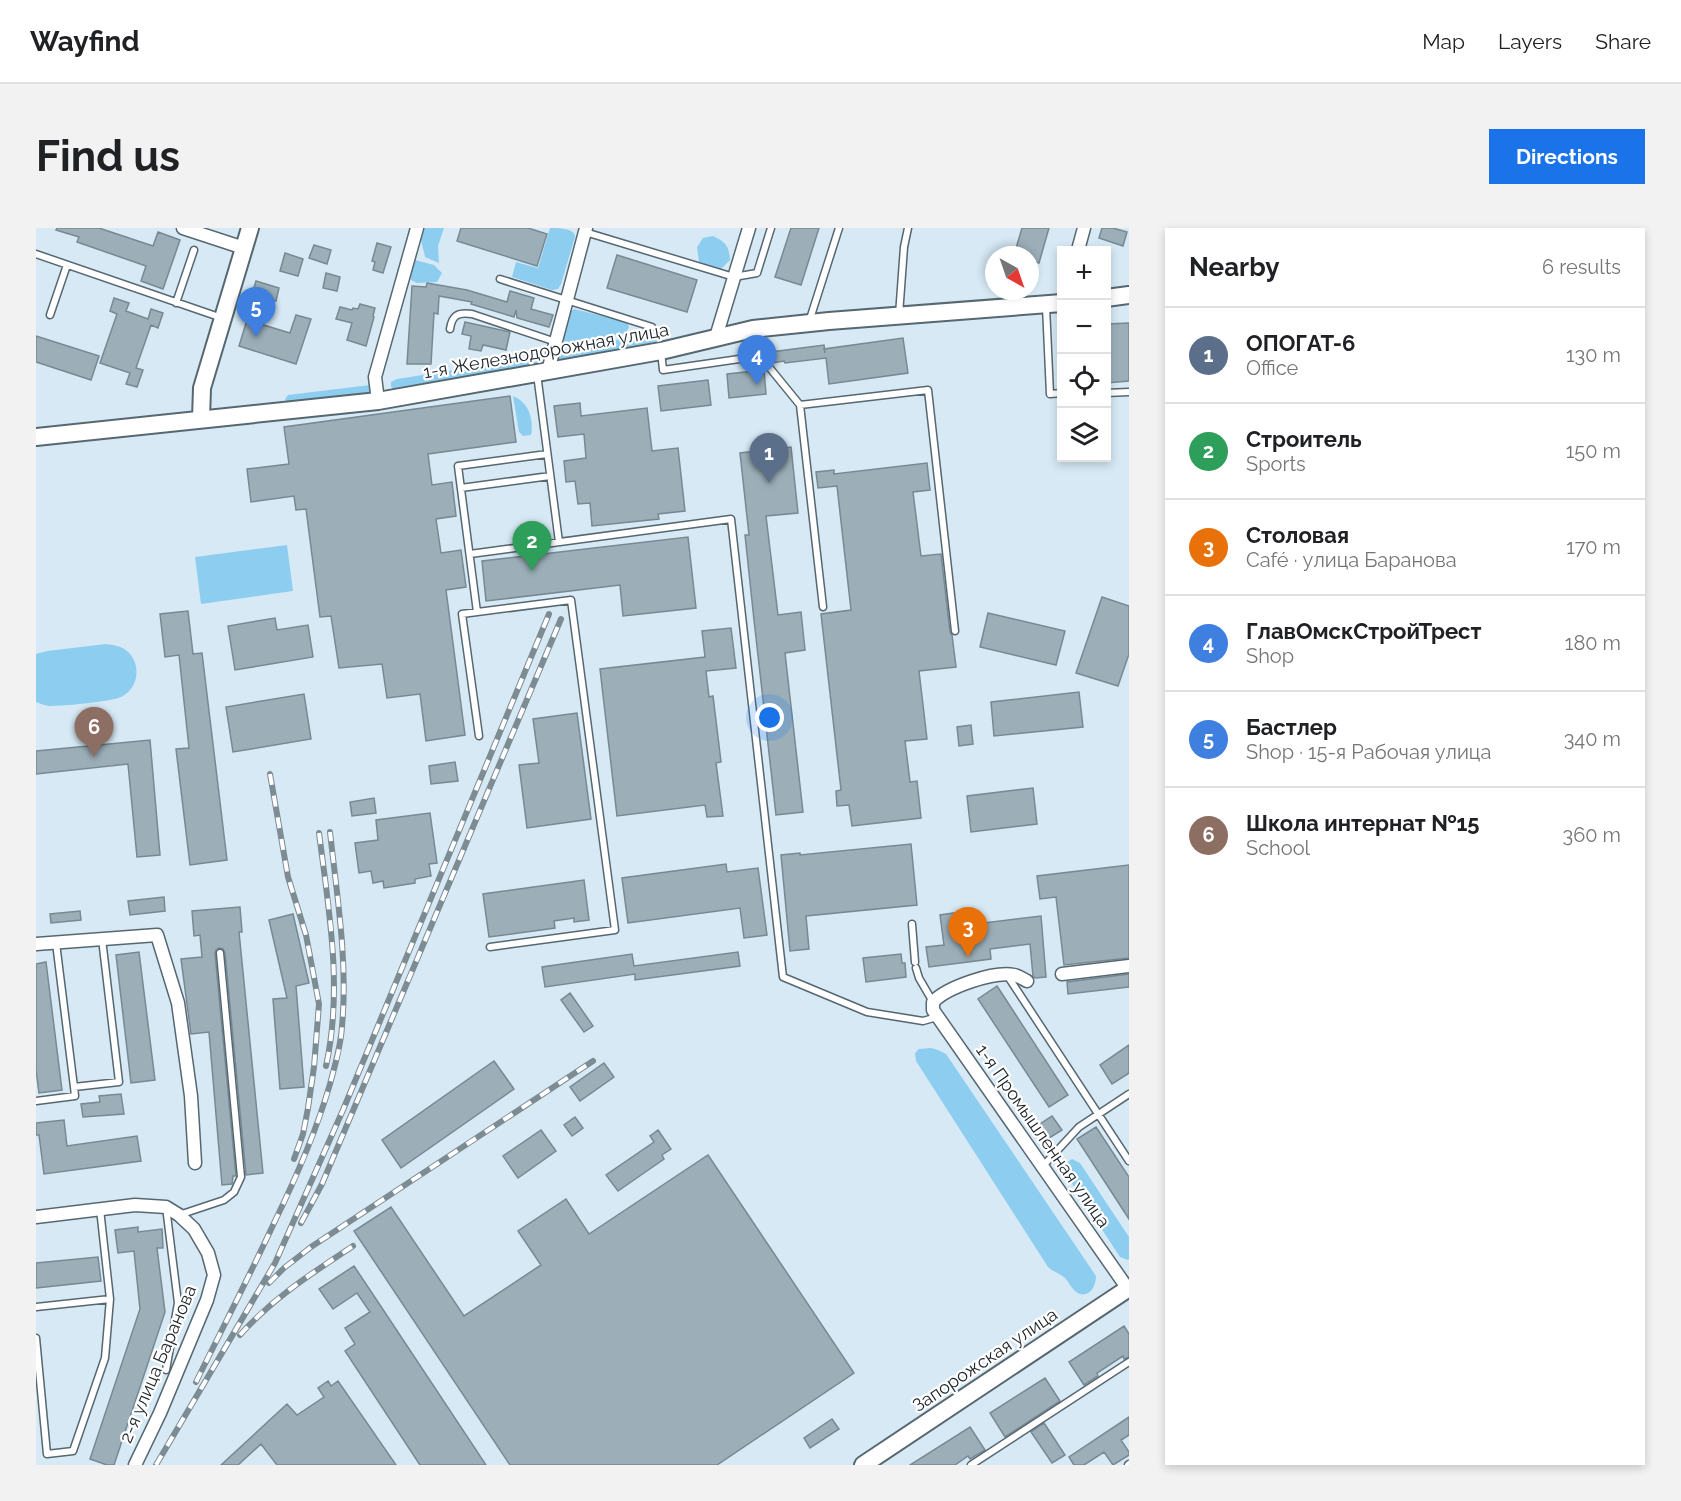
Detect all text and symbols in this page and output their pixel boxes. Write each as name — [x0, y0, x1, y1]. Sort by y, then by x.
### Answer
text: Wayfind — [30, 25, 140, 58]
text: Map — [1422, 29, 1465, 54]
text: Layers — [1498, 29, 1562, 54]
text: Share — [1595, 29, 1651, 54]
button: Directions — [1489, 129, 1645, 184]
text: Find us — [36, 132, 180, 181]
north arrow — [985, 246, 1039, 300]
map controls — [1057, 246, 1111, 462]
button: + — [1057, 246, 1111, 300]
text: Nearby — [1189, 252, 1279, 282]
text: 6 results — [1542, 255, 1621, 279]
pin: 5 — [236, 288, 276, 337]
button: − — [1057, 300, 1111, 354]
street label: 1-я Железнодорожная улица — [422, 319, 670, 382]
text: ОПОГАТ-6 — [1246, 330, 1355, 356]
pin: 4 — [738, 336, 776, 385]
text: 1 — [1204, 343, 1213, 367]
text: 130 m — [1566, 343, 1621, 367]
button: locate — [1057, 354, 1111, 408]
text: Office — [1246, 356, 1298, 380]
button: layers — [1057, 408, 1111, 462]
text: Строитель — [1246, 426, 1362, 452]
pin: 1 — [750, 434, 788, 483]
text: 2 — [1203, 439, 1214, 463]
text: 150 m — [1566, 439, 1621, 463]
text: Sports — [1246, 452, 1306, 476]
pin: 2 — [512, 522, 552, 571]
text: Столовая — [1246, 522, 1349, 548]
text: 3 — [1203, 535, 1214, 559]
text: 170 m — [1566, 535, 1621, 559]
text: Café · улица Баранова — [1246, 548, 1457, 572]
text: ГлавОмскСтройТрест — [1246, 618, 1481, 644]
text: 4 — [1203, 631, 1214, 655]
text: 180 m — [1565, 631, 1621, 655]
text: Shop — [1246, 644, 1294, 668]
your location — [755, 703, 784, 732]
pin: 6 — [74, 708, 114, 757]
text: Бастлер — [1246, 714, 1337, 740]
text: 5 — [1203, 727, 1214, 751]
text: 340 m — [1564, 727, 1621, 751]
text: Shop · 15-я Рабочая улица — [1246, 740, 1491, 764]
text: Школа интернат №15 — [1246, 810, 1479, 836]
text: 6 — [1202, 823, 1215, 847]
text: 360 m — [1563, 823, 1621, 847]
text: School — [1246, 836, 1310, 860]
pin: 3 — [948, 908, 988, 957]
street label: 1-я Промышленная улица — [972, 1040, 1115, 1231]
street label: 2-я улица Баранова — [115, 1282, 200, 1446]
street label: Запорожская улица — [908, 1303, 1061, 1416]

